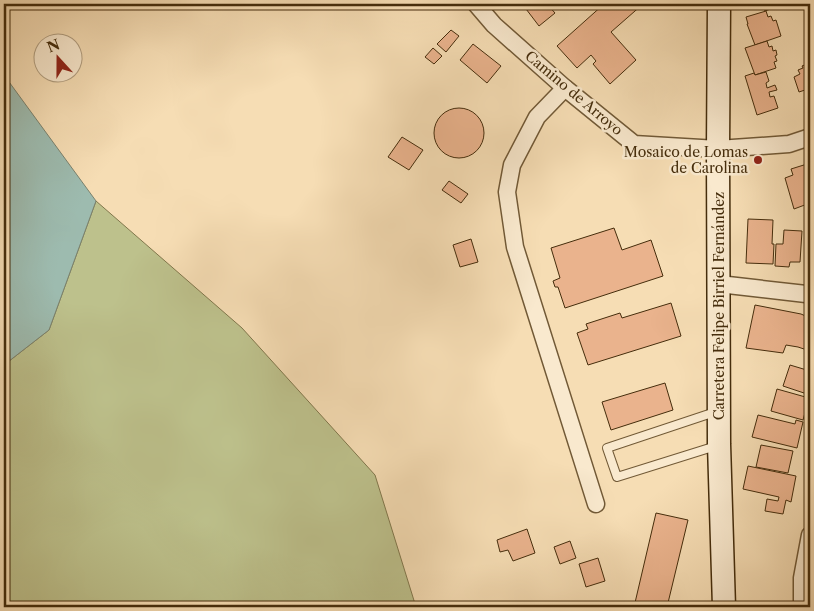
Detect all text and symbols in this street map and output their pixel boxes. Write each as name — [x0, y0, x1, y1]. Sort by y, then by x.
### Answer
north arrow — [32, 32, 82, 82]
text: N — [44, 35, 62, 56]
street label: Camino de Arroyo — [521, 47, 627, 139]
place label: Mosaico de Lomas de Carolina — [624, 143, 749, 177]
marker: Mosaico de Lomas de Carolina — [752, 154, 764, 166]
street label: Carretera Felipe Birriel Fernández — [710, 192, 728, 420]

